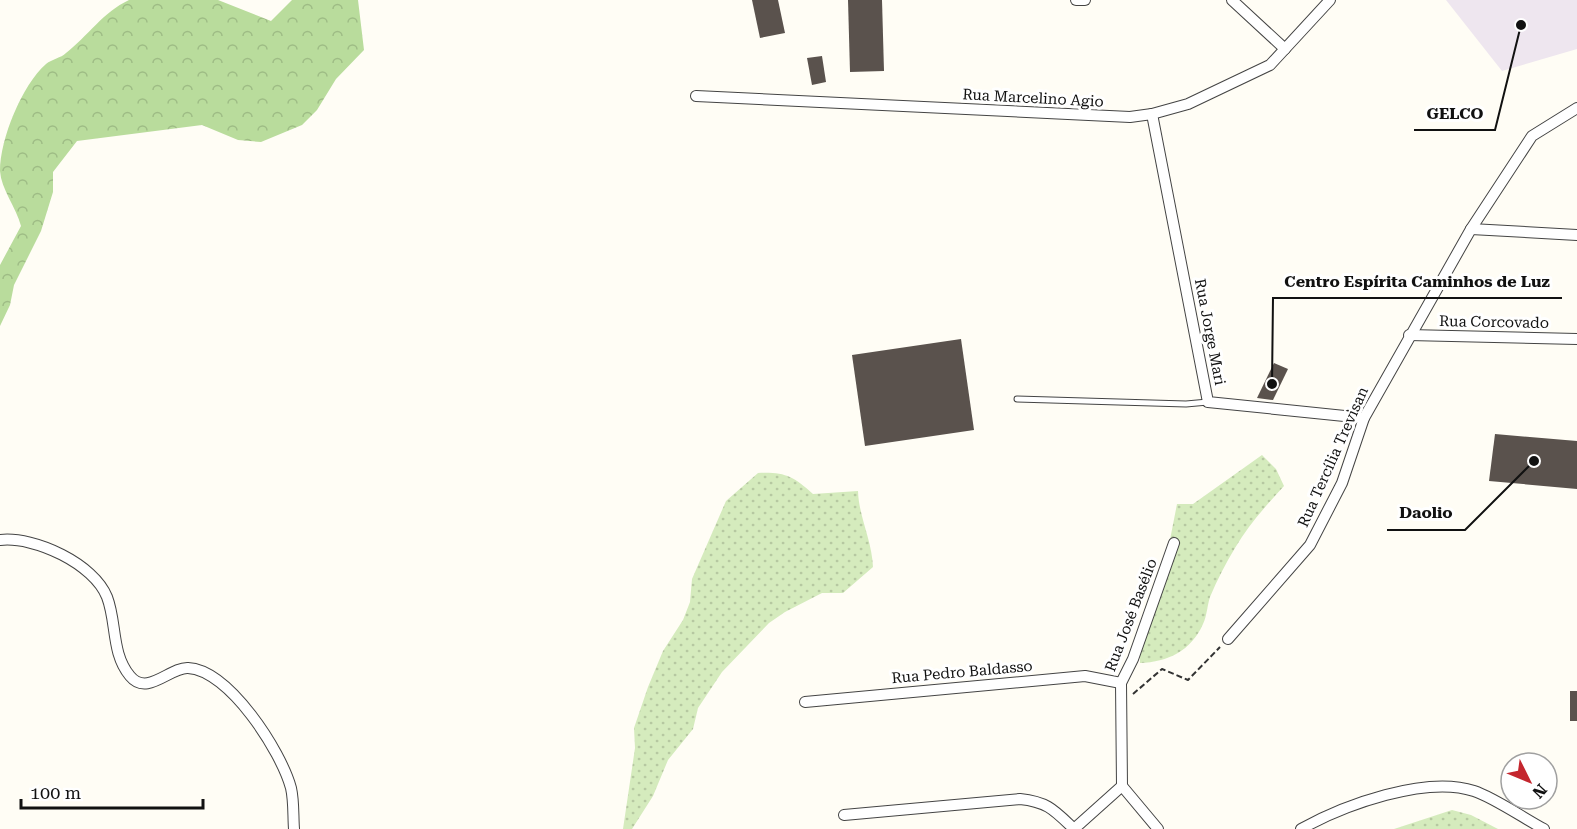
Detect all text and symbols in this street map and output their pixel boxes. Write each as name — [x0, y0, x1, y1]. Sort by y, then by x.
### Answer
street label: Rua Marcelino Agio — [962, 85, 1104, 111]
callout: GELCO — [1414, 96, 1495, 130]
text: GELCO — [1427, 104, 1484, 123]
callout: Centro Espírita Caminhos de Luz — [1273, 264, 1562, 298]
text: Centro Espírita Caminhos de Luz — [1284, 272, 1550, 291]
street label: Rua Jorge Mari — [1191, 277, 1229, 387]
street label: Rua Corcovado — [1439, 312, 1549, 332]
street label: Rua Tercília Trevisan — [1294, 384, 1372, 530]
callout: Daolio — [1387, 496, 1465, 530]
text: Daolio — [1399, 503, 1453, 522]
street label: Rua José Basélio — [1101, 556, 1161, 674]
street label: Rua Pedro Baldasso — [891, 657, 1033, 687]
north arrow — [1499, 751, 1559, 811]
scale bar — [21, 772, 202, 810]
text: N — [1528, 780, 1551, 802]
text: 100 m — [30, 782, 81, 803]

